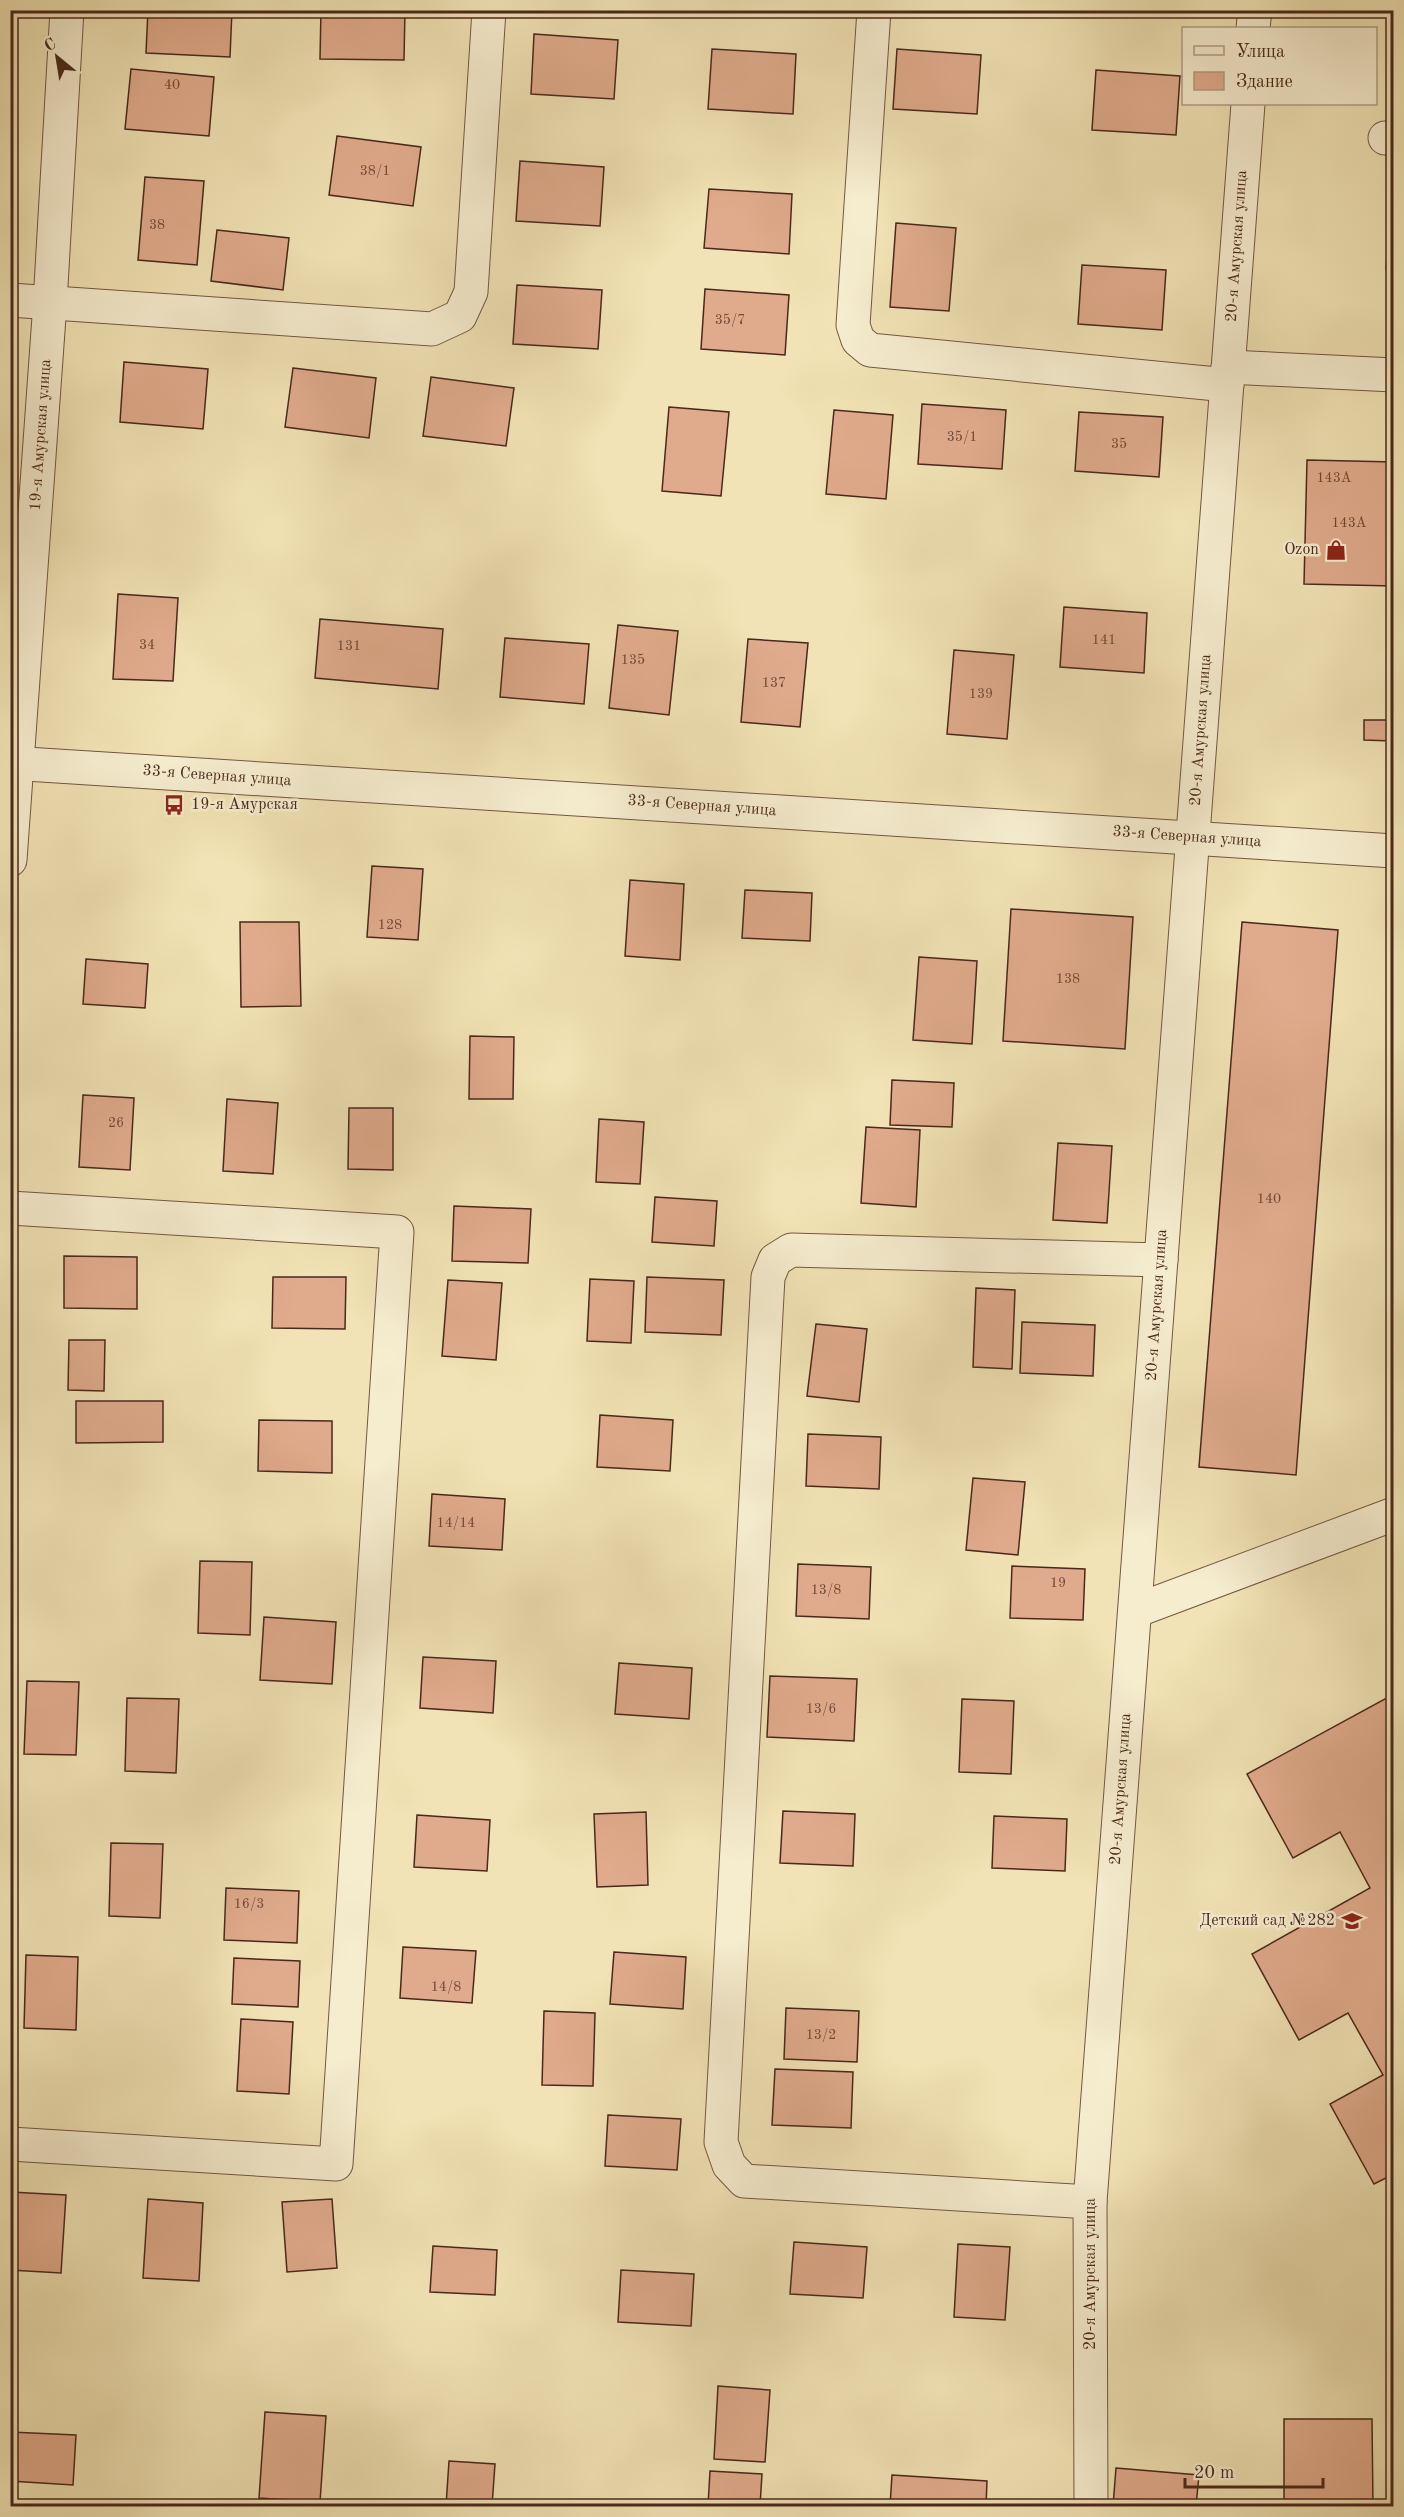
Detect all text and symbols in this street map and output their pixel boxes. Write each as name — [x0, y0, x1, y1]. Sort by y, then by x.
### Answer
north arrow — [27, 27, 87, 87]
legend — [1182, 27, 1377, 105]
text: С — [42, 36, 59, 55]
text: Улица — [1236, 43, 1285, 61]
text: Здание — [1236, 73, 1293, 91]
house number: 40 — [164, 78, 180, 92]
house number: 38/1 — [360, 164, 390, 178]
street label: 20-я Амурская улица — [1224, 169, 1250, 322]
house number: 38 — [149, 218, 165, 232]
house number: 35/7 — [715, 313, 745, 327]
street label: 19-я Амурская улица — [28, 358, 54, 511]
house number: 35/1 — [947, 430, 977, 444]
house number: 35 — [1111, 437, 1127, 451]
house number: 143А — [1316, 471, 1352, 485]
house number: 143А — [1331, 516, 1367, 530]
shop icon: Ozon — [1324, 538, 1348, 562]
place label: Ozon — [1284, 542, 1319, 558]
house number: 141 — [1092, 633, 1116, 647]
house number: 34 — [139, 638, 155, 652]
house number: 131 — [337, 639, 361, 653]
house number: 135 — [621, 653, 645, 667]
street label: 20-я Амурская улица — [1188, 653, 1214, 806]
house number: 137 — [762, 676, 786, 690]
house number: 139 — [969, 687, 993, 701]
street label: 33-я Северная улица — [142, 763, 292, 789]
bus stop icon: 19-я Амурская — [162, 793, 186, 817]
street label: 33-я Северная улица — [627, 793, 777, 819]
place label: 19-я Амурская — [191, 797, 298, 813]
street label: 33-я Северная улица — [1112, 824, 1262, 850]
house number: 128 — [378, 918, 402, 932]
house number: 138 — [1056, 972, 1080, 986]
house number: 26 — [108, 1116, 124, 1130]
house number: 140 — [1257, 1192, 1281, 1206]
street label: 20-я Амурская улица — [1144, 1228, 1170, 1381]
house number: 14/14 — [437, 1516, 475, 1530]
house number: 19 — [1050, 1576, 1066, 1590]
house number: 13/8 — [811, 1583, 841, 1597]
house number: 13/6 — [806, 1702, 836, 1716]
street label: 20-я Амурская улица — [1108, 1712, 1134, 1865]
house number: 16/3 — [234, 1897, 264, 1911]
school or university icon: Детский сад №282 — [1340, 1909, 1364, 1933]
place label: Детский сад №282 — [1199, 1913, 1335, 1929]
house number: 14/8 — [431, 1980, 461, 1994]
house number: 13/2 — [806, 2028, 836, 2042]
street label: 20-я Амурская улица — [1083, 2198, 1099, 2350]
scale bar — [1185, 2451, 1323, 2489]
text: 20 m — [1194, 2464, 1234, 2482]

